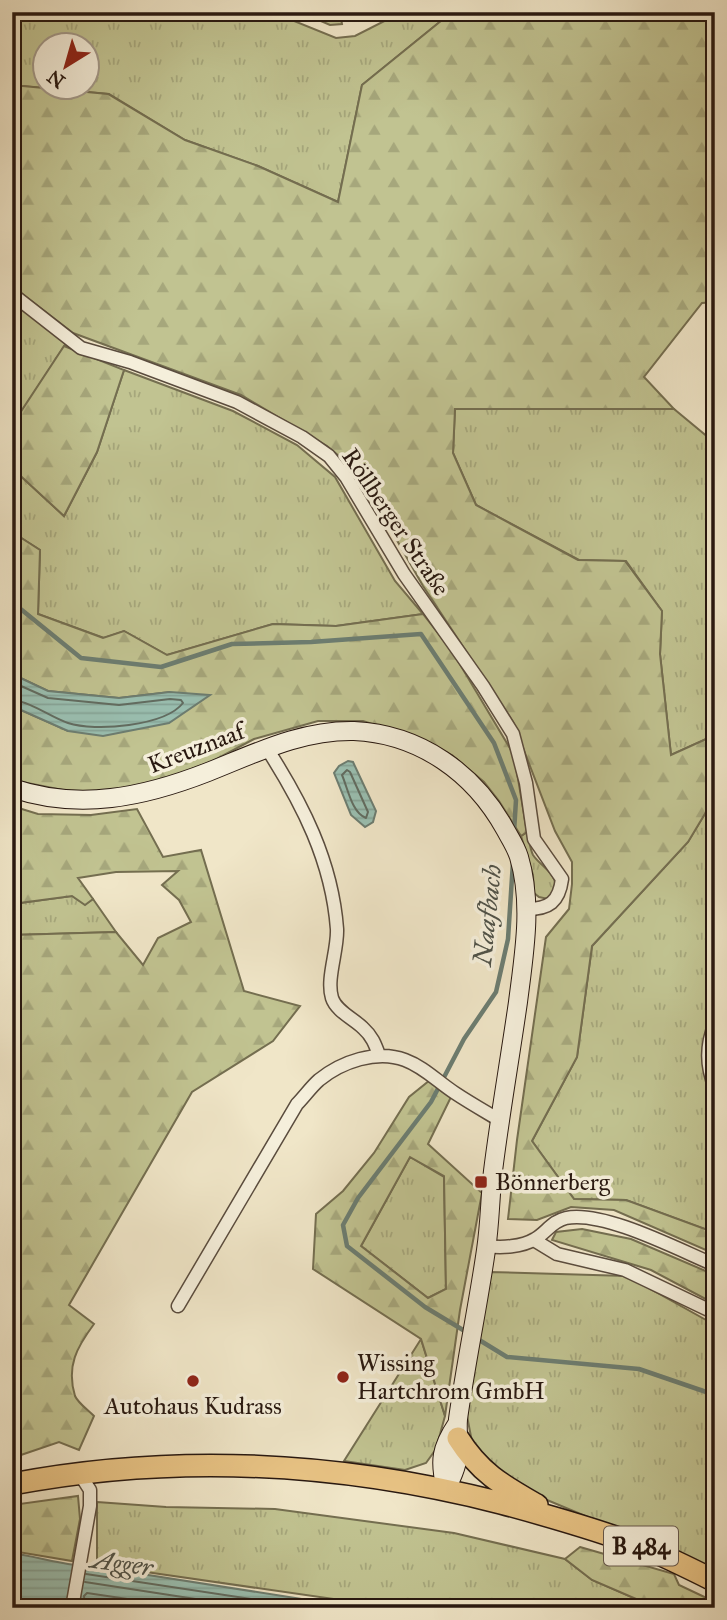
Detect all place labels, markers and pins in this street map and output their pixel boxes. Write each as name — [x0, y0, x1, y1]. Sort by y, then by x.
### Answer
place label: Bönnerberg — [495, 1167, 611, 1197]
marker: Bönnerberg — [473, 1174, 489, 1190]
place label: Wissing Hartchrom GmbH — [357, 1348, 545, 1406]
marker: Wissing Hartchrom GmbH — [335, 1369, 351, 1385]
marker: Autohaus Kudrass — [185, 1373, 201, 1389]
place label: Autohaus Kudrass — [103, 1391, 282, 1421]

